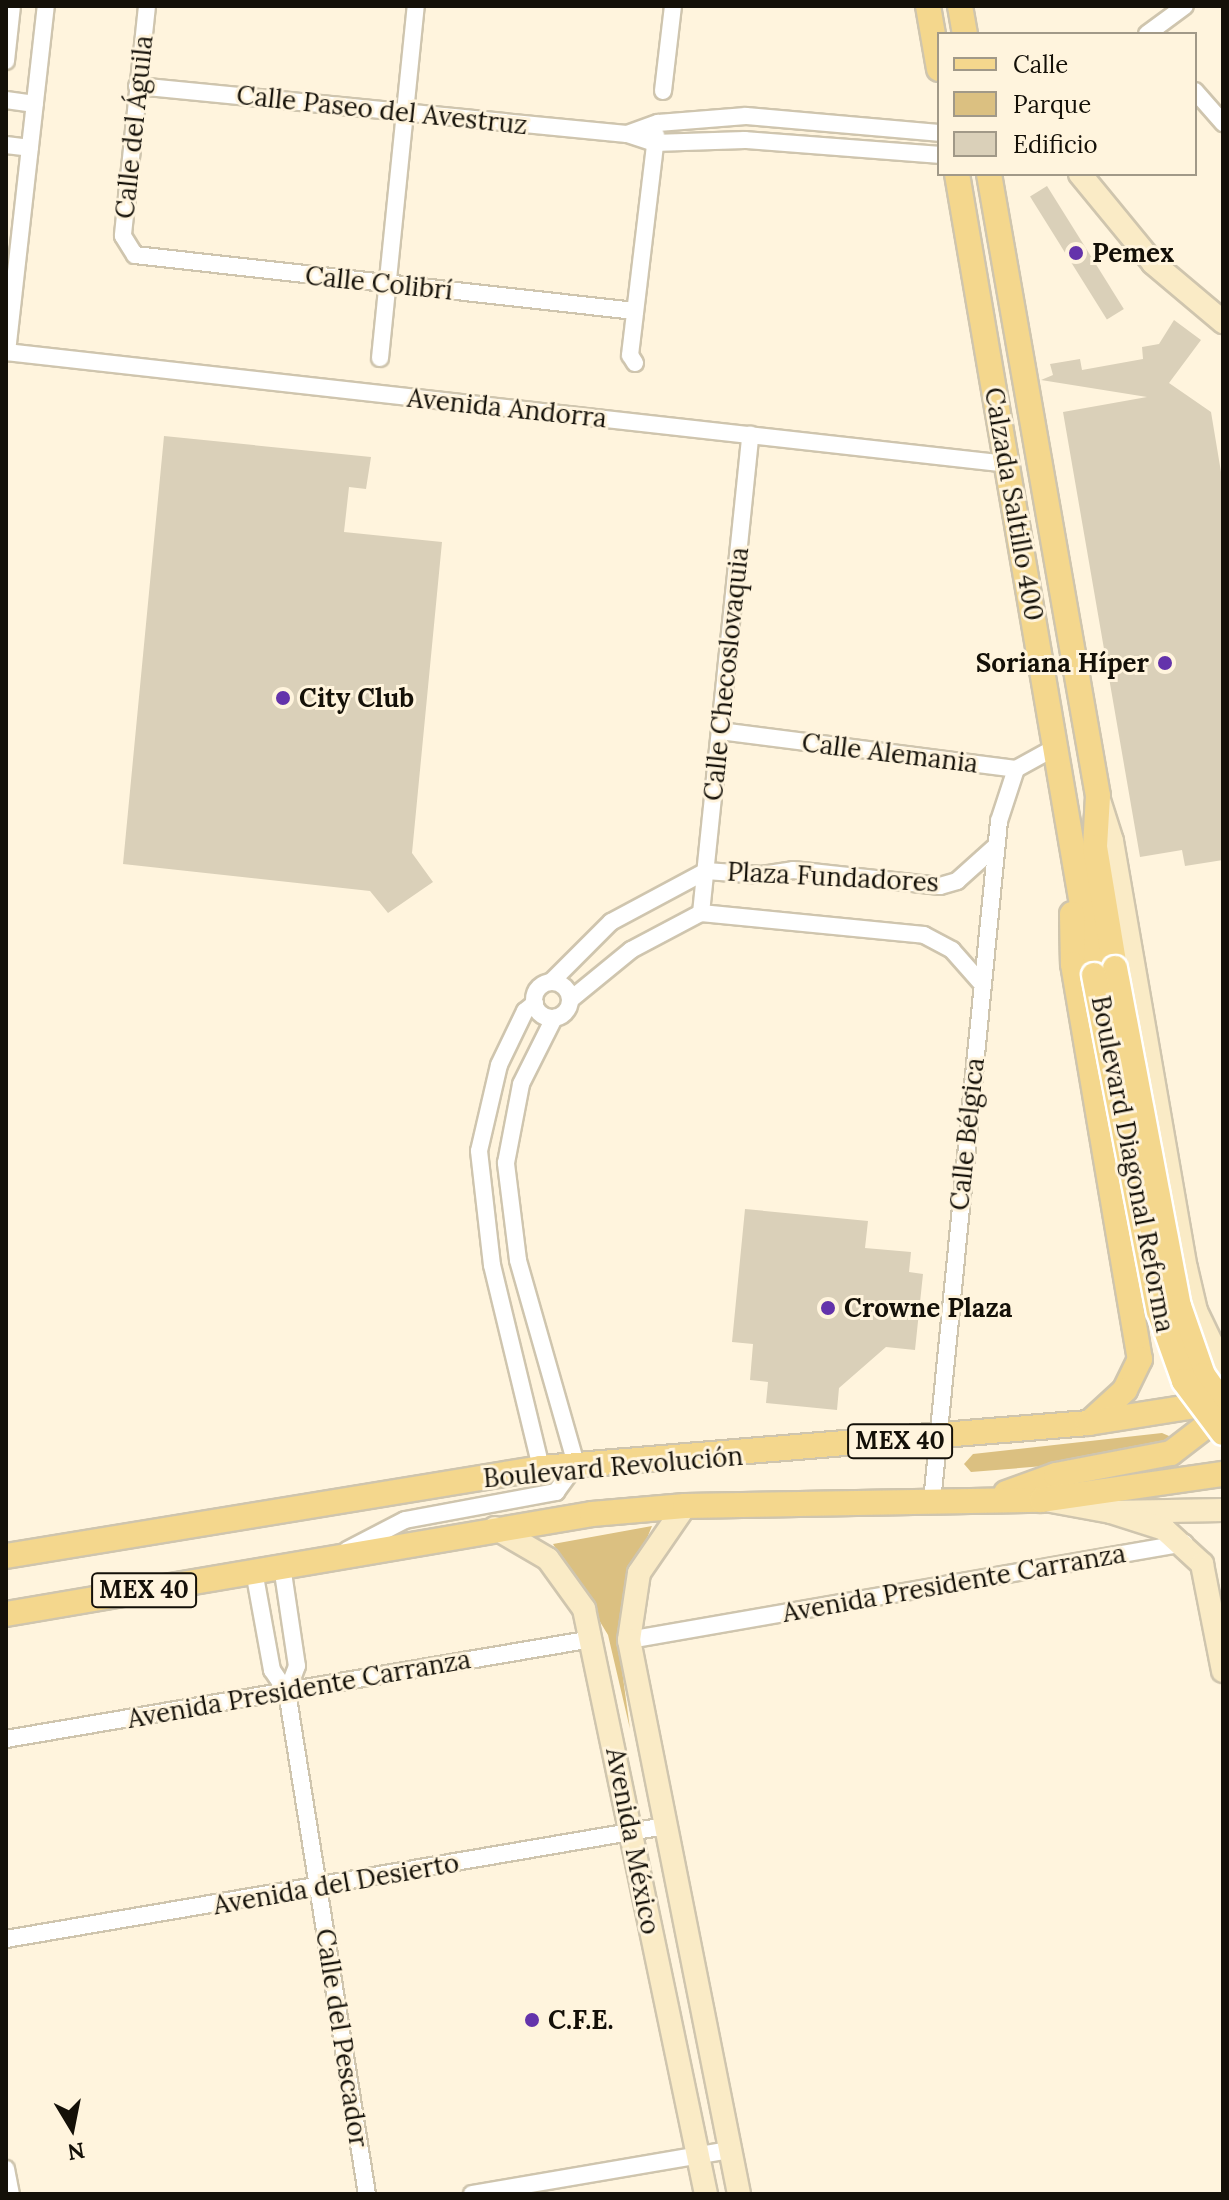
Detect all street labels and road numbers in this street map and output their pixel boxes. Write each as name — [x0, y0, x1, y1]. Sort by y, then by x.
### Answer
street label: Calle del Águila — [109, 34, 159, 220]
street label: Calle Paseo del Avestruz — [235, 79, 529, 141]
street label: Calle Colibrí — [304, 260, 454, 306]
street label: Avenida Andorra — [406, 382, 608, 434]
street label: Calzada Saltillo 400 — [978, 385, 1050, 623]
street label: Calle Checoslovaquia — [697, 546, 755, 802]
street label: Calle Alemania — [800, 727, 980, 779]
street label: Plaza Fundadores — [726, 856, 940, 898]
street label: Boulevard Diagonal Reforma — [1085, 993, 1181, 1335]
street label: Calle Bélgica — [943, 1056, 991, 1212]
road number: MEX 40 — [846, 1421, 954, 1461]
street label: Boulevard Revolución — [482, 1440, 744, 1494]
street label: Avenida Presidente Carranza — [780, 1537, 1128, 1629]
road number: MEX 40 — [90, 1570, 198, 1610]
street label: Avenida Presidente Carranza — [125, 1643, 473, 1735]
street label: Avenida México — [600, 1745, 666, 1937]
street label: Avenida del Desierto — [211, 1847, 461, 1921]
street label: Calle del Pescador — [309, 1926, 375, 2150]

